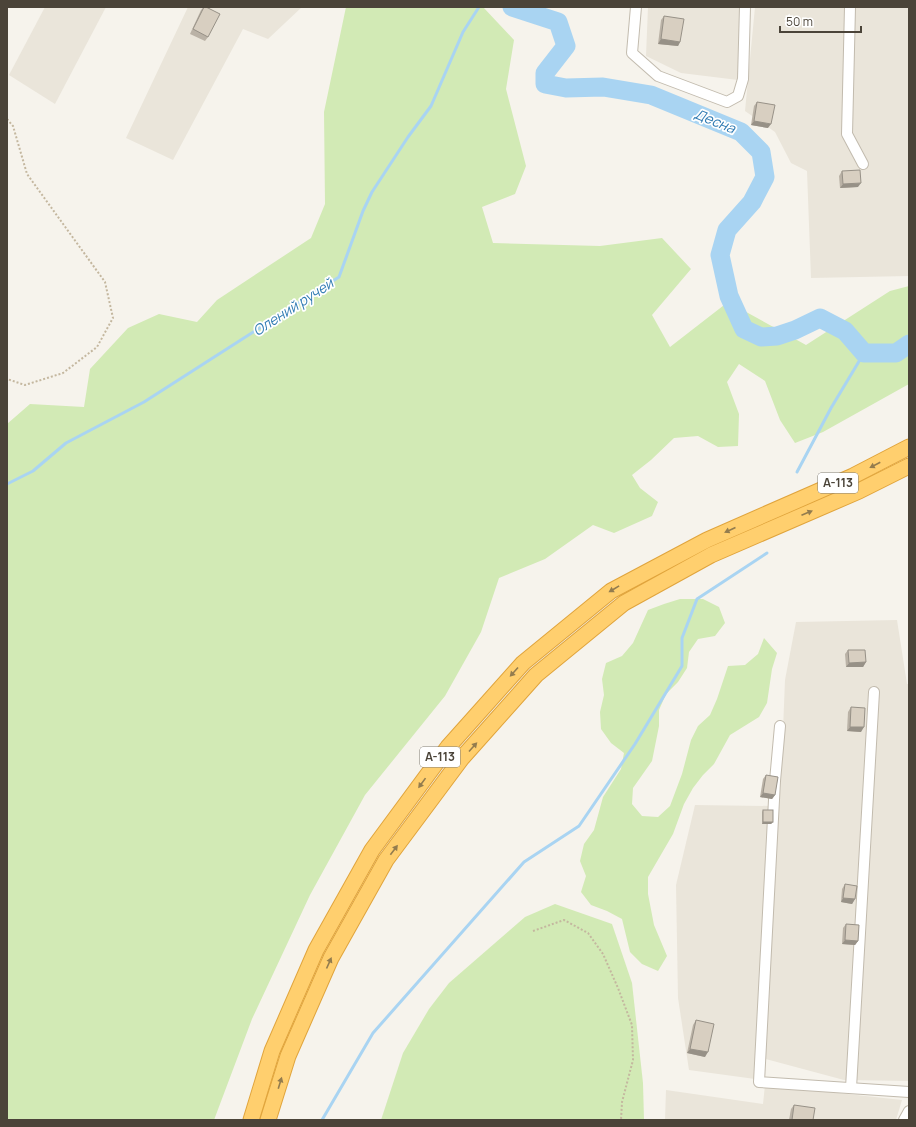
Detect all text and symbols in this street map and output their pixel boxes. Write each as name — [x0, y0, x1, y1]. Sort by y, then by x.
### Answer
scale bar — [780, 8, 861, 34]
text: 50 m — [786, 13, 813, 30]
water label: Десна — [692, 104, 739, 138]
water label: Олений ручей — [249, 273, 338, 340]
one-way arrow — [869, 462, 880, 468]
road number: А-113 — [818, 473, 858, 493]
one-way arrow — [802, 510, 813, 516]
one-way arrow — [724, 527, 735, 533]
one-way arrow — [608, 586, 620, 593]
one-way arrow — [510, 667, 519, 677]
one-way arrow — [468, 742, 477, 752]
road number: А-113 — [420, 747, 460, 767]
one-way arrow — [418, 777, 426, 788]
one-way arrow — [390, 845, 398, 855]
one-way arrow — [326, 957, 332, 968]
one-way arrow — [277, 1076, 283, 1088]

